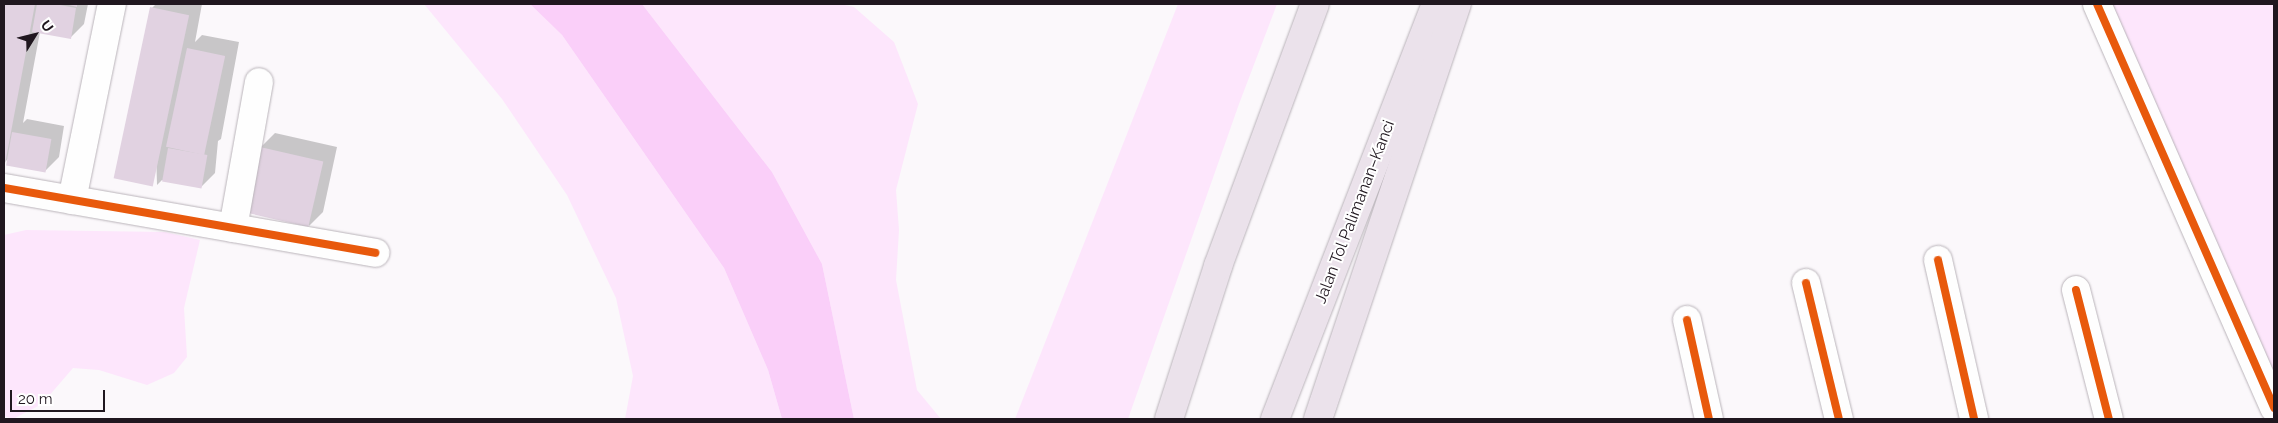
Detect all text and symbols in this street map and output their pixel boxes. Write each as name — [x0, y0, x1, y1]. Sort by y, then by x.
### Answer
north arrow — [10, 10, 60, 60]
text: U — [38, 17, 57, 35]
street label: Jalan Tol Palimanan–Kanci — [1311, 117, 1399, 307]
scale bar — [12, 380, 108, 412]
text: 20 m — [18, 390, 53, 408]

